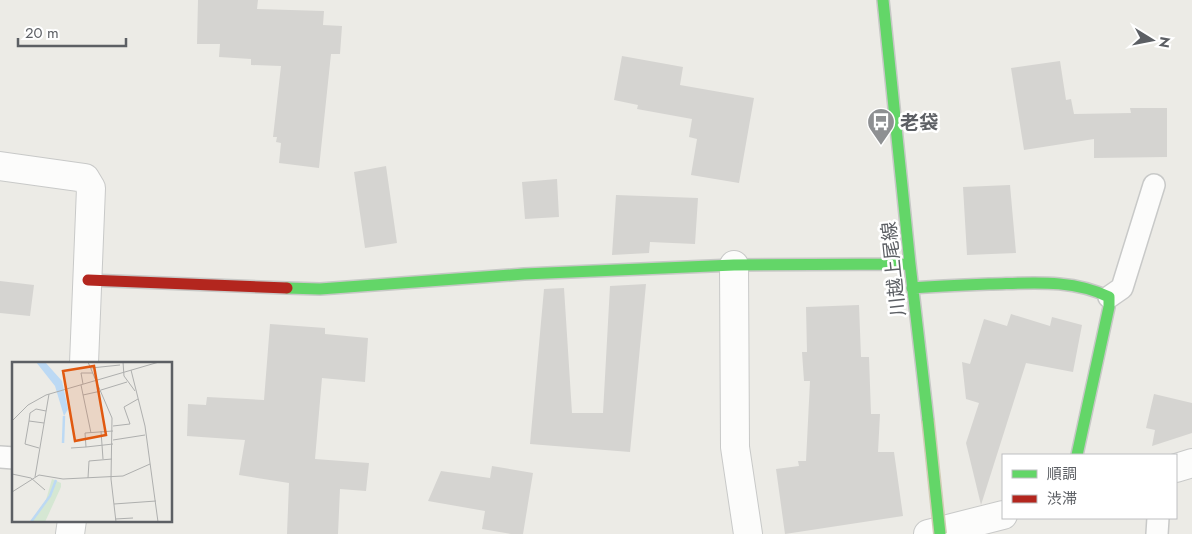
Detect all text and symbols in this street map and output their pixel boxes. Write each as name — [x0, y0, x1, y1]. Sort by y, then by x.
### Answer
scale bar — [18, 15, 125, 47]
north arrow — [1127, 15, 1177, 65]
text: 20 m — [25, 22, 59, 44]
text: N — [1154, 35, 1176, 49]
bus stop icon: 老袋 — [866, 107, 896, 146]
place label: 老袋 — [900, 109, 938, 136]
street label: 川越上尾線 — [875, 220, 912, 318]
inset map — [12, 362, 172, 522]
legend — [1002, 454, 1177, 519]
text: 順調 — [1047, 463, 1077, 485]
text: 渋滞 — [1047, 488, 1077, 510]

